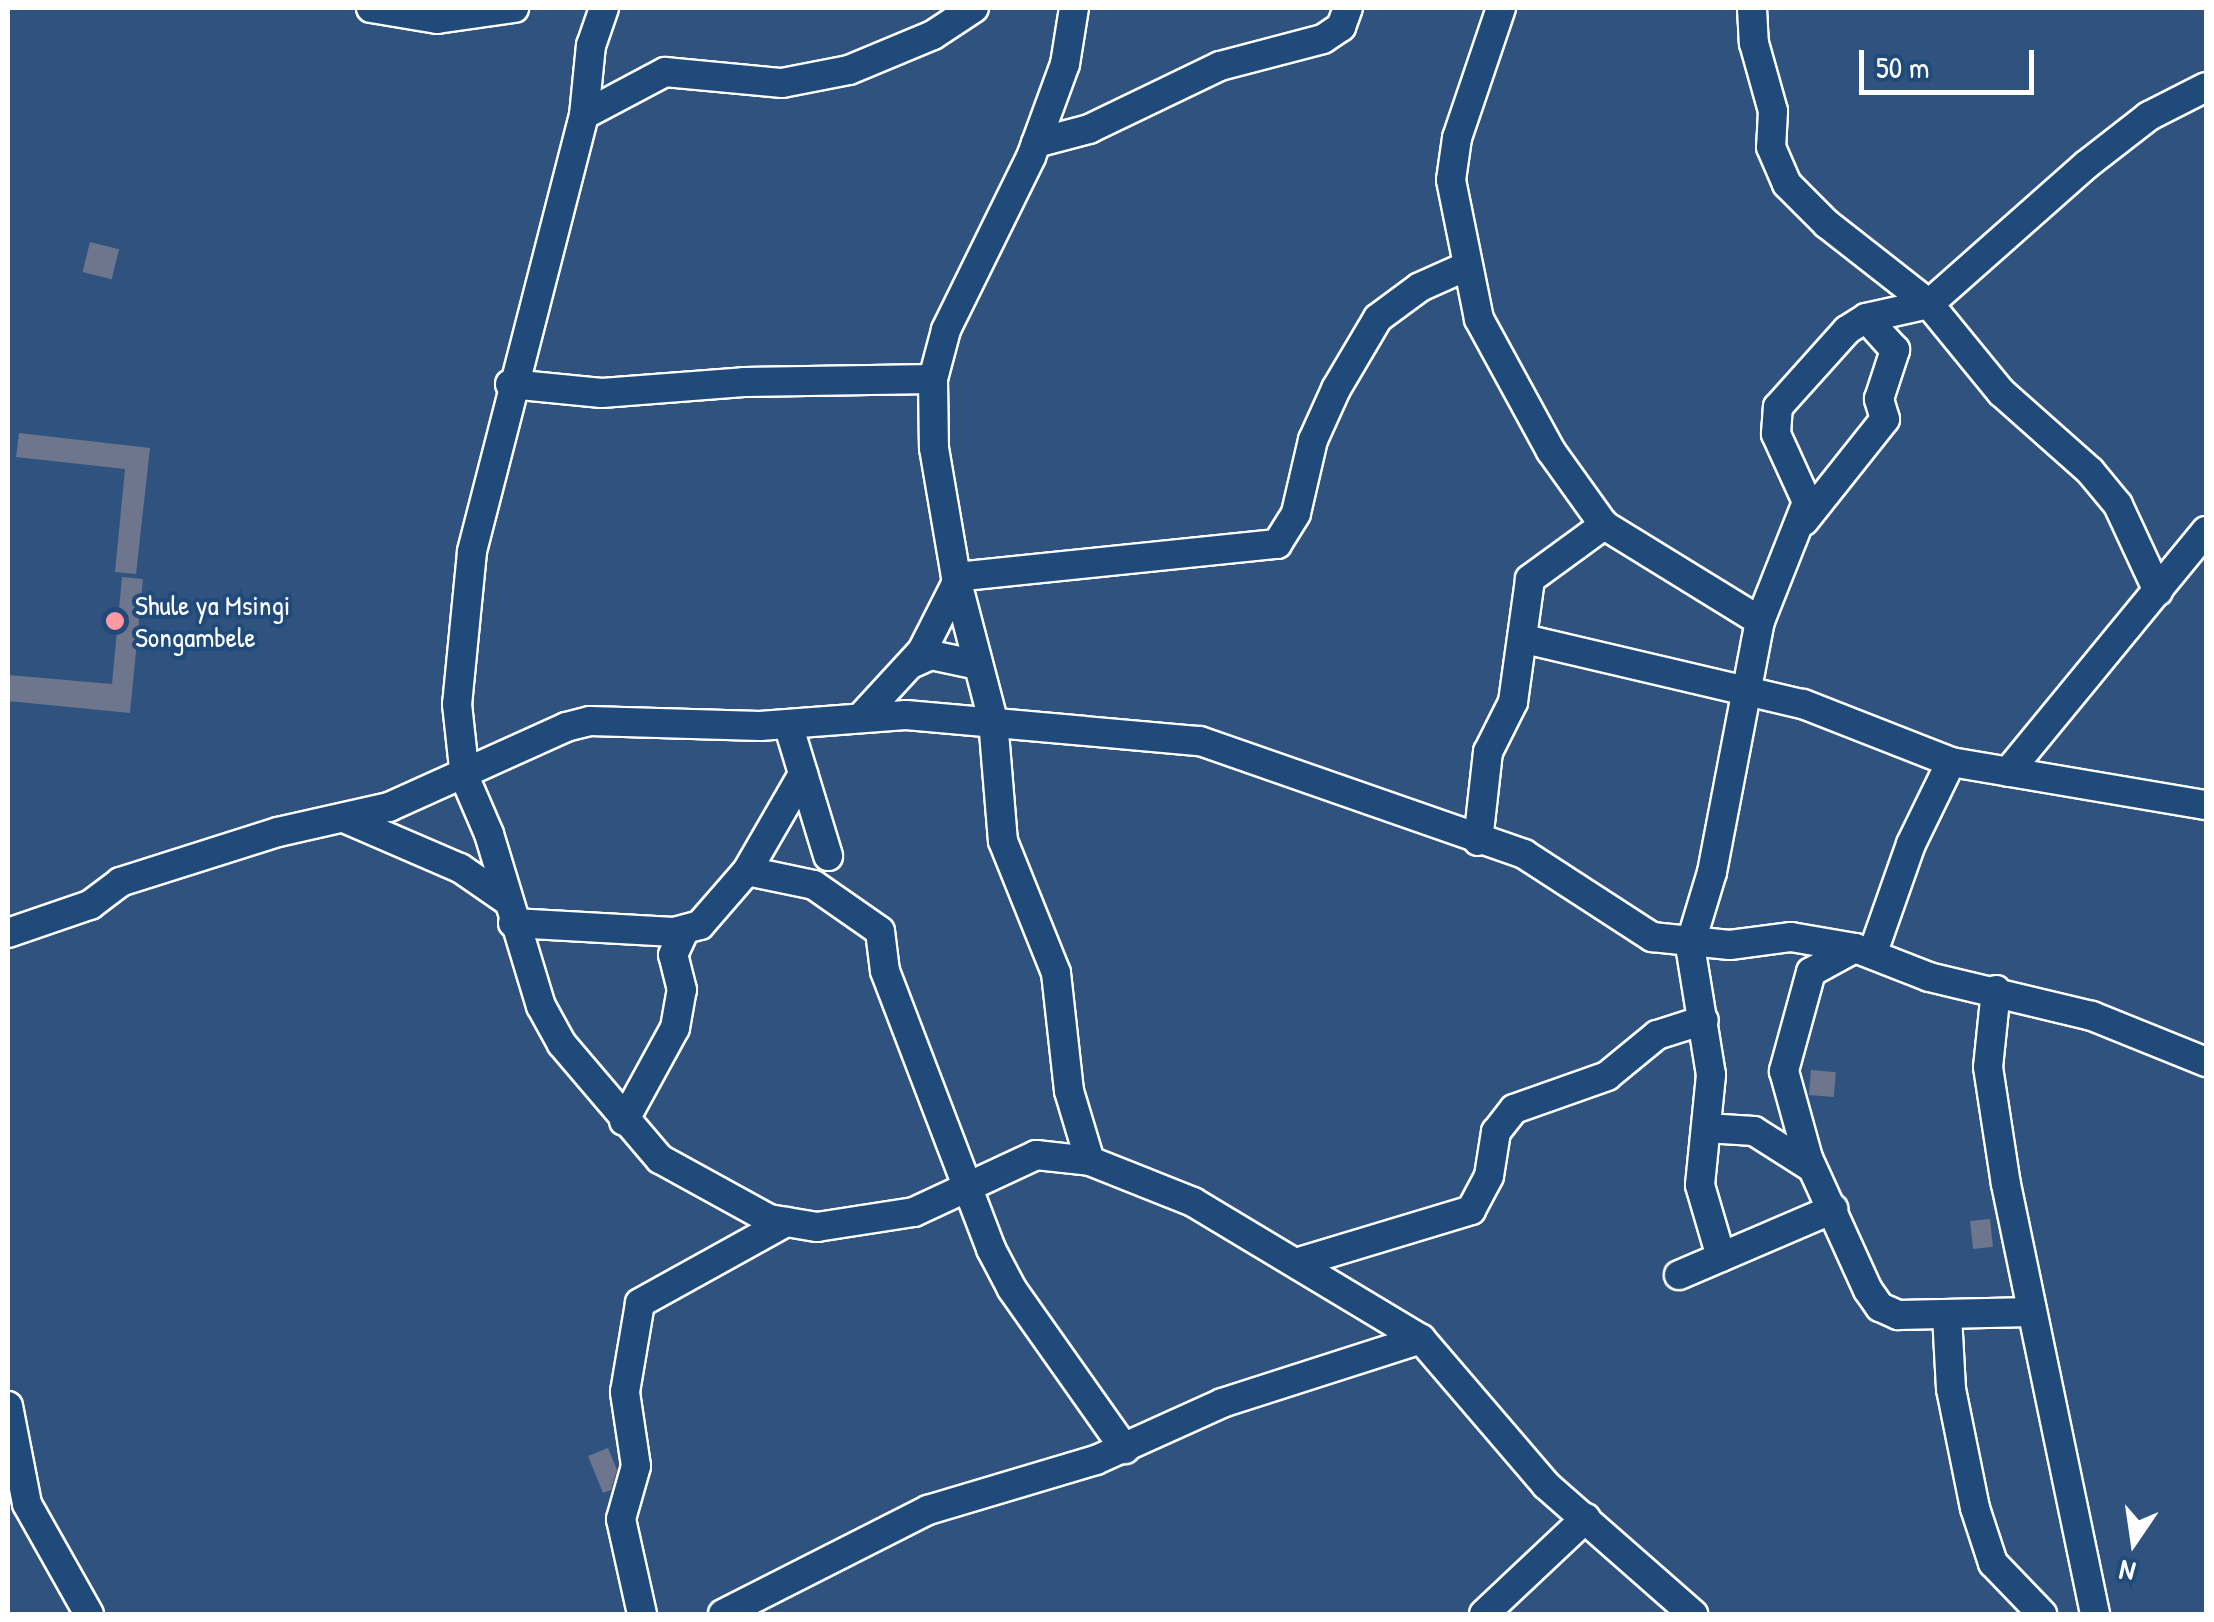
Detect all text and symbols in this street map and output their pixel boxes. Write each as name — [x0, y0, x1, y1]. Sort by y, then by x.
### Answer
scale bar — [1864, 30, 2039, 92]
text: 50 m — [1876, 47, 1929, 87]
place label: Shule ya Msingi Songambele — [135, 588, 290, 654]
marker: Shule ya Msingi Songambele — [104, 610, 126, 632]
north arrow — [2084, 1492, 2184, 1592]
text: N — [2116, 1551, 2139, 1591]

